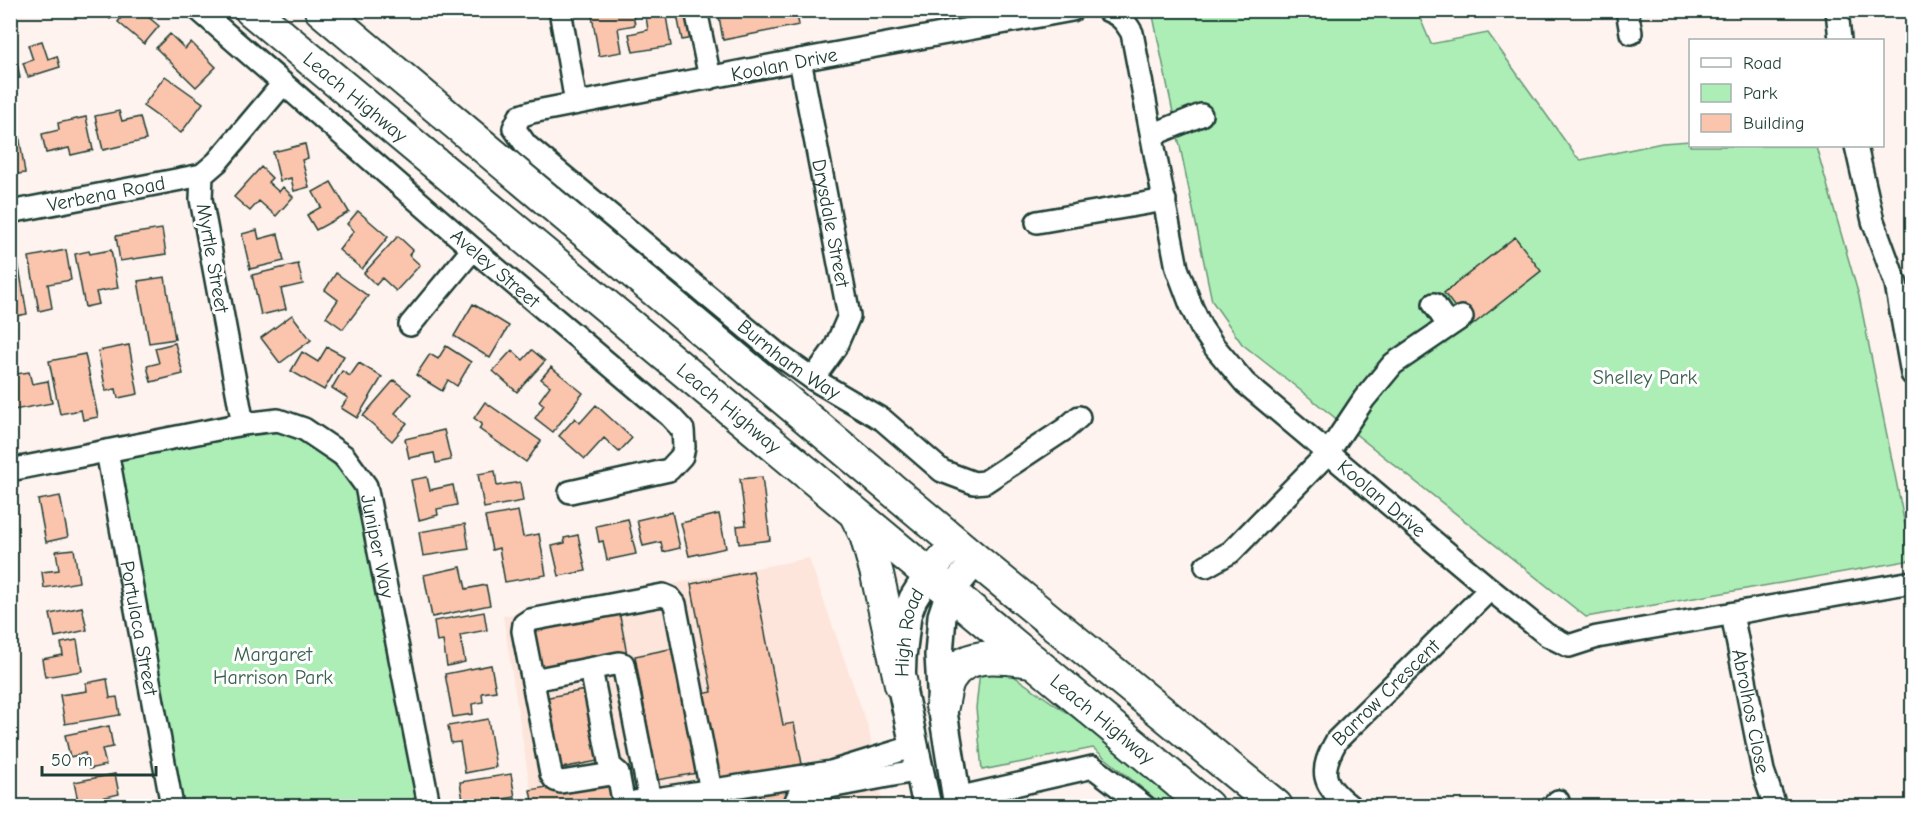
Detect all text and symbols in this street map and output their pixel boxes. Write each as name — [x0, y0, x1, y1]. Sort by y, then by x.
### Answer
legend — [1689, 39, 1884, 147]
street label: Koolan Drive — [729, 43, 839, 86]
street label: Leach Highway — [299, 48, 412, 147]
text: Road — [1743, 53, 1782, 74]
text: Park — [1743, 83, 1778, 104]
text: Building — [1743, 113, 1805, 134]
street label: Drysdale Street — [807, 157, 854, 290]
street label: Verbena Road — [45, 171, 167, 217]
street label: Myrtle Street — [192, 202, 234, 316]
street label: Aveley Street — [446, 224, 545, 313]
street label: Burnham Way — [733, 315, 844, 404]
street label: Leach Highway — [672, 358, 785, 458]
park label: Shelley Park — [1593, 366, 1698, 389]
street label: Koolan Drive — [1333, 455, 1430, 542]
street label: Juniper Way — [356, 492, 399, 600]
street label: Portulaca Street — [115, 559, 163, 699]
street label: High Road — [890, 584, 929, 677]
street label: Barrow Crescent — [1327, 633, 1445, 750]
park label: Margaret Harrison Park — [213, 643, 333, 689]
street label: Abrolhos Close — [1727, 647, 1774, 776]
street label: Leach Highway — [1045, 669, 1159, 769]
scale bar — [42, 739, 156, 777]
text: 50 m — [51, 750, 93, 771]

